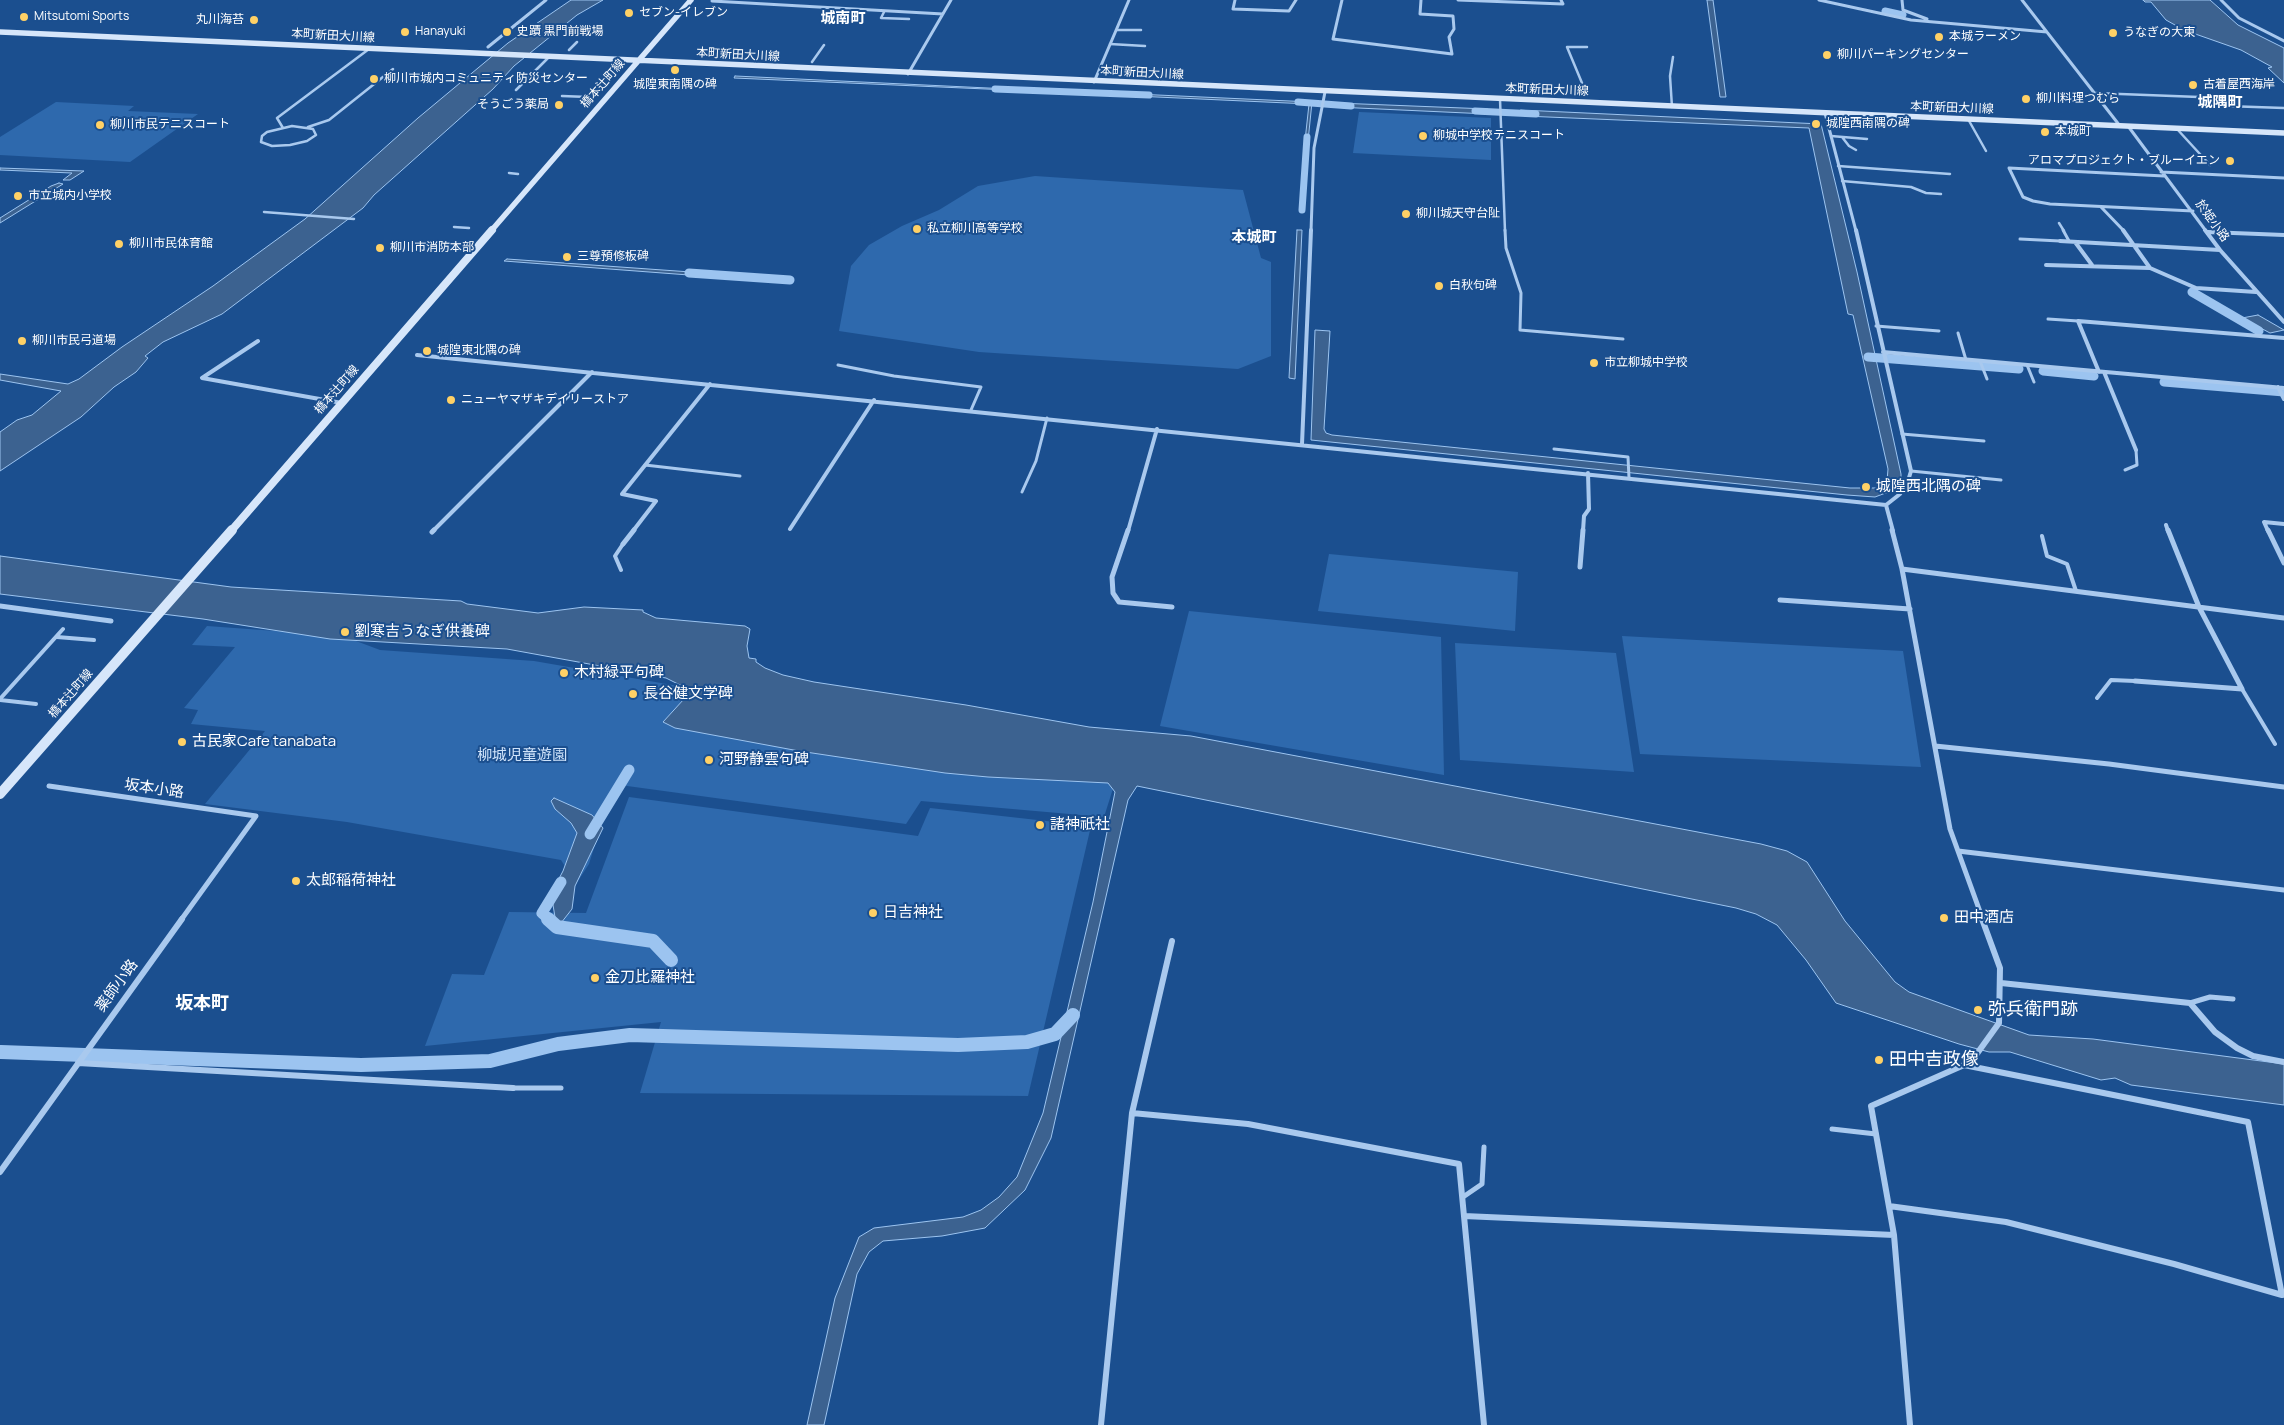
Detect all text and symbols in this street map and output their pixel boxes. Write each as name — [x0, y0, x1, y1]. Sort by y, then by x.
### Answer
place label: セブン-イレブン — [639, 6, 728, 20]
marker: セブン-イレブン — [623, 7, 635, 19]
place label: Mitsutomi Sports — [34, 10, 129, 24]
district label: 城南町 — [821, 10, 865, 28]
marker: Mitsutomi Sports — [18, 11, 30, 23]
place label: 丸川海苔 — [196, 13, 244, 27]
marker: 丸川海苔 — [248, 14, 260, 26]
place label: Hanayuki — [415, 25, 466, 39]
place label: 史蹟 黒門前戦場 — [517, 25, 603, 39]
marker: Hanayuki — [399, 26, 411, 38]
marker: 史蹟 黒門前戦場 — [501, 26, 513, 38]
place label: うなぎの大東 — [2123, 26, 2195, 40]
street label: 本町新田大川線 — [291, 27, 375, 45]
marker: うなぎの大東 — [2107, 27, 2119, 39]
place label: 本城ラーメン — [1949, 30, 2021, 44]
marker: 本城ラーメン — [1933, 31, 1945, 43]
street label: 本町新田大川線 — [696, 46, 780, 64]
place label: 柳川パーキングセンター — [1837, 48, 1969, 62]
marker: 柳川パーキングセンター — [1821, 49, 1833, 61]
street label: 橋本辻町線 — [578, 57, 628, 111]
marker: 城隍東南隅の碑 — [669, 64, 681, 76]
street label: 本町新田大川線 — [1100, 64, 1184, 82]
place label: 柳川市城内コミュニティ防災センター — [384, 72, 588, 86]
marker: 柳川市城内コミュニティ防災センター — [368, 73, 380, 85]
place label: 城隍東南隅の碑 — [633, 78, 717, 92]
place label: 古着屋西海岸 — [2203, 78, 2275, 92]
marker: 古着屋西海岸 — [2187, 79, 2199, 91]
street label: 本町新田大川線 — [1505, 81, 1589, 99]
place label: 柳川料理つむら — [2036, 92, 2120, 106]
marker: 柳川料理つむら — [2020, 93, 2032, 105]
district label: 城隅町 — [2198, 94, 2242, 112]
place label: そうごう薬局 — [477, 98, 549, 112]
marker: そうごう薬局 — [553, 99, 565, 111]
street label: 本町新田大川線 — [1910, 99, 1994, 117]
place label: 城隍西南隅の碑 — [1826, 117, 1910, 131]
place label: 柳川市民テニスコート — [110, 118, 230, 132]
marker: 城隍西南隅の碑 — [1810, 118, 1822, 130]
marker: 柳川市民テニスコート — [94, 119, 106, 131]
place label: 本城町 — [2055, 125, 2091, 139]
marker: 本城町 — [2039, 126, 2051, 138]
place label: 柳城中学校テニスコート — [1433, 129, 1565, 143]
marker: 柳城中学校テニスコート — [1417, 130, 1429, 142]
place label: アロマプロジェクト・ブルーイエン — [2028, 154, 2220, 168]
marker: アロマプロジェクト・ブルーイエン — [2224, 155, 2236, 167]
place label: 市立城内小学校 — [28, 189, 112, 203]
marker: 市立城内小学校 — [12, 190, 24, 202]
street label: 於姫小路 — [2192, 197, 2232, 245]
place label: 柳川城天守台阯 — [1416, 207, 1500, 221]
marker: 柳川城天守台阯 — [1400, 208, 1412, 220]
place label: 私立柳川高等学校 — [927, 222, 1023, 236]
marker: 私立柳川高等学校 — [911, 223, 923, 235]
district label: 本城町 — [1232, 229, 1276, 247]
place label: 柳川市民体育館 — [129, 237, 213, 251]
marker: 柳川市民体育館 — [113, 238, 125, 250]
place label: 柳川市消防本部 — [390, 241, 474, 255]
marker: 柳川市消防本部 — [374, 242, 386, 254]
place label: 三尊預修板碑 — [577, 250, 649, 264]
marker: 三尊預修板碑 — [561, 251, 573, 263]
place label: 白秋句碑 — [1449, 279, 1497, 293]
marker: 白秋句碑 — [1433, 280, 1445, 292]
place label: 柳川市民弓道場 — [32, 334, 116, 348]
marker: 柳川市民弓道場 — [16, 335, 28, 347]
place label: 城隍東北隅の碑 — [437, 344, 521, 358]
marker: 城隍東北隅の碑 — [421, 345, 433, 357]
place label: 市立柳城中学校 — [1604, 356, 1688, 370]
marker: 市立柳城中学校 — [1588, 357, 1600, 369]
street label: 橋本辻町線 — [312, 363, 362, 417]
place label: ニューヤマザキデイリーストア — [461, 393, 629, 407]
marker: ニューヤマザキデイリーストア — [445, 394, 457, 406]
place label: 城隍西北隅の碑 — [1876, 478, 1981, 496]
marker: 城隍西北隅の碑 — [1860, 481, 1872, 493]
place label: 劉寒吉うなぎ供養碑 — [355, 623, 490, 641]
marker: 劉寒吉うなぎ供養碑 — [339, 626, 351, 638]
place label: 木村緑平句碑 — [574, 664, 664, 682]
street label: 橋本辻町線 — [46, 667, 96, 721]
marker: 木村緑平句碑 — [558, 667, 570, 679]
place label: 長谷健文学碑 — [643, 685, 733, 703]
marker: 長谷健文学碑 — [627, 688, 639, 700]
place label: 古民家Cafe tanabata — [192, 733, 336, 751]
marker: 古民家Cafe tanabata — [176, 736, 188, 748]
park label: 柳城児童遊園 — [477, 747, 567, 765]
place label: 河野静雲句碑 — [719, 751, 809, 769]
marker: 河野静雲句碑 — [703, 754, 715, 766]
street label: 坂本小路 — [123, 776, 185, 802]
place label: 諸神祇社 — [1050, 816, 1110, 834]
marker: 諸神祇社 — [1034, 819, 1046, 831]
place label: 太郎稲荷神社 — [306, 872, 396, 890]
marker: 太郎稲荷神社 — [290, 875, 302, 887]
place label: 日吉神社 — [883, 904, 943, 922]
marker: 日吉神社 — [867, 907, 879, 919]
place label: 田中酒店 — [1954, 909, 2014, 927]
marker: 田中酒店 — [1938, 912, 1950, 924]
street label: 薬師小路 — [92, 956, 142, 1016]
place label: 金刀比羅神社 — [605, 969, 695, 987]
marker: 金刀比羅神社 — [589, 972, 601, 984]
district label: 坂本町 — [175, 993, 229, 1015]
place label: 弥兵衛門跡 — [1988, 999, 2078, 1021]
marker: 弥兵衛門跡 — [1972, 1004, 1984, 1016]
place label: 田中吉政像 — [1889, 1049, 1979, 1071]
marker: 田中吉政像 — [1873, 1054, 1885, 1066]

